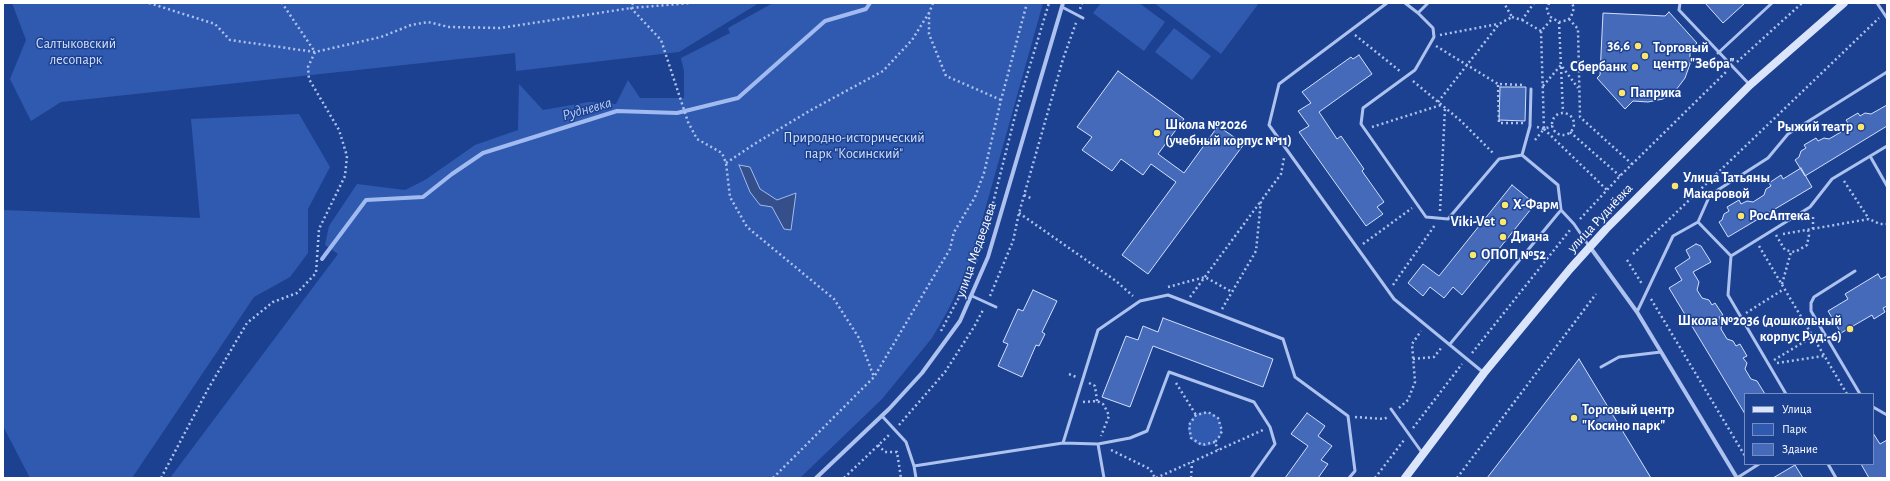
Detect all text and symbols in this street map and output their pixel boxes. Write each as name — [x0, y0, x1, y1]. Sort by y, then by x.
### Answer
park label: Салтыковский лесопарк — [36, 36, 116, 68]
place label: 36,6 — [1607, 38, 1630, 54]
place label: Торговый центр "Зебра" — [1653, 40, 1734, 72]
marker: 36,6 — [1633, 41, 1643, 51]
marker: Торговый центр "Зебра" — [1640, 51, 1650, 61]
place label: Сбербанк — [1570, 59, 1627, 75]
marker: Сбербанк — [1630, 62, 1640, 72]
place label: Паприка — [1630, 85, 1681, 101]
marker: Паприка — [1617, 88, 1627, 98]
water label: Рудневка — [560, 93, 614, 125]
place label: Школа №2026 (учебный корпус №11) — [1165, 117, 1292, 150]
place label: Рыжий театр — [1777, 119, 1853, 135]
marker: Рыжий театр — [1856, 122, 1866, 132]
marker: Школа №2026 (учебный корпус №11) — [1152, 128, 1162, 138]
park label: Природно-исторический парк "Косинский" — [783, 130, 925, 162]
place label: Улица Татьяны Макаровой — [1683, 170, 1770, 202]
street label: улица Руднёвка — [1564, 180, 1636, 256]
marker: Улица Татьяны Макаровой — [1670, 181, 1680, 191]
place label: X-Фарм — [1513, 197, 1559, 213]
street label: улица Медведева — [952, 200, 1000, 300]
marker: X-Фарм — [1500, 200, 1510, 210]
place label: РосАптека — [1749, 208, 1810, 224]
marker: РосАптека — [1736, 211, 1746, 221]
place label: Viki-Vet — [1450, 214, 1495, 230]
marker: Viki-Vet — [1498, 217, 1508, 227]
place label: Диана — [1511, 229, 1549, 245]
marker: Диана — [1498, 232, 1508, 242]
place label: ОПОП №52 — [1481, 247, 1546, 263]
marker: ОПОП №52 — [1468, 250, 1478, 260]
place label: Школа №2036 (дошкольный корпус Руд.-6) — [1678, 313, 1842, 346]
marker: Школа №2036 (дошкольный корпус Руд.-6) — [1845, 324, 1855, 334]
legend — [1744, 393, 1874, 465]
place label: Торговый центр "Косино парк" — [1582, 402, 1675, 434]
text: Улица — [1782, 403, 1812, 415]
marker: Торговый центр "Косино парк" — [1569, 413, 1579, 423]
text: Парк — [1782, 423, 1807, 435]
text: Здание — [1782, 443, 1818, 455]

